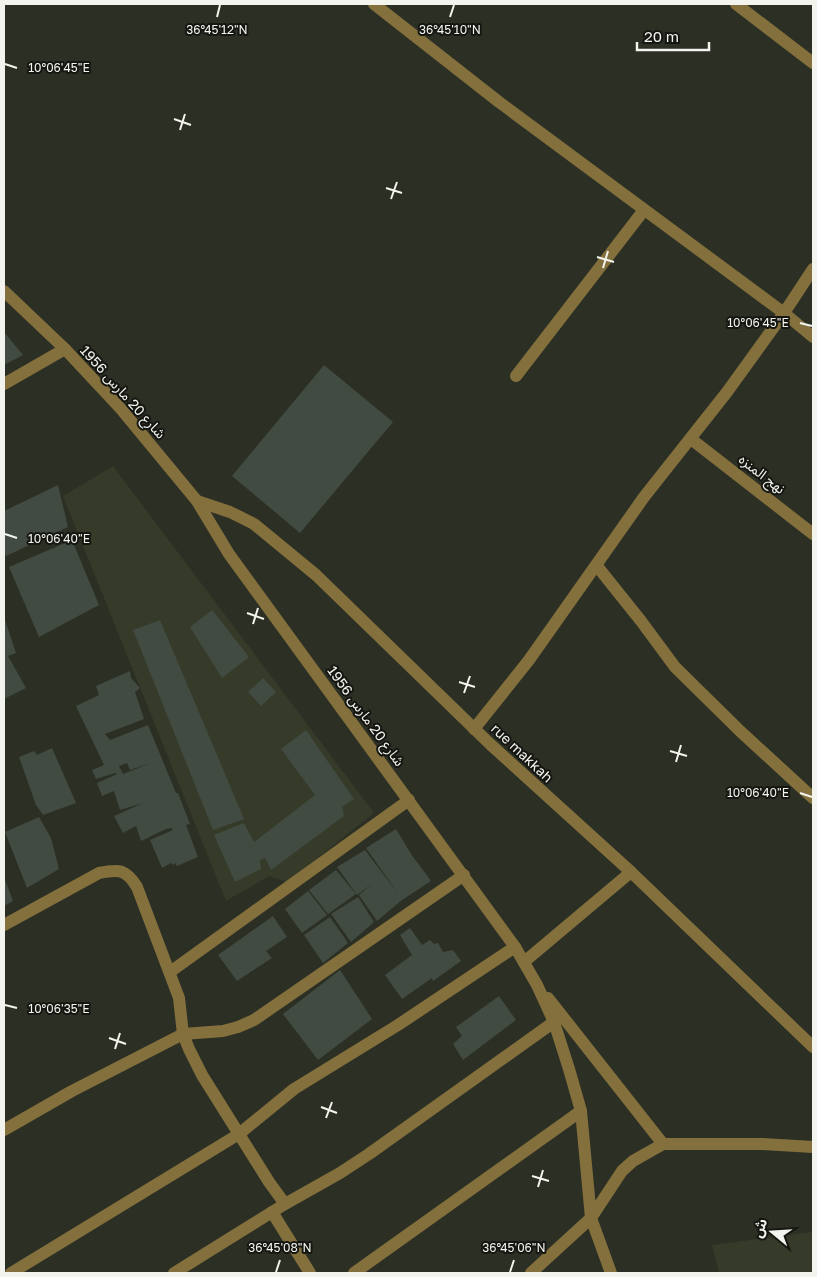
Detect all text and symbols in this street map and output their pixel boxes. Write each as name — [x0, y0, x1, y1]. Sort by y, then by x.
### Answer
scale bar — [637, 20, 710, 52]
text: 36°45'12"N — [186, 22, 248, 37]
text: 36°45'10"N — [419, 22, 481, 37]
text: 20 m — [644, 27, 679, 45]
text: 10°06'45"E — [28, 60, 90, 75]
text: 10°06'45"E — [727, 315, 789, 330]
street label: شارع 20 مارس 1956 — [75, 342, 170, 444]
street label: نهج المنزه — [734, 450, 789, 499]
text: 10°06'40"E — [28, 531, 90, 546]
street label: شارع 20 مارس 1956 — [322, 662, 408, 771]
street label: rue makkah — [488, 720, 557, 785]
text: 10°06'40"E — [727, 785, 789, 800]
text: 10°06'35"E — [28, 1001, 90, 1016]
north arrow — [747, 1207, 797, 1257]
text: ش — [748, 1216, 770, 1240]
text: 36°45'08"N — [248, 1240, 312, 1255]
text: 36°45'06"N — [482, 1240, 546, 1255]

